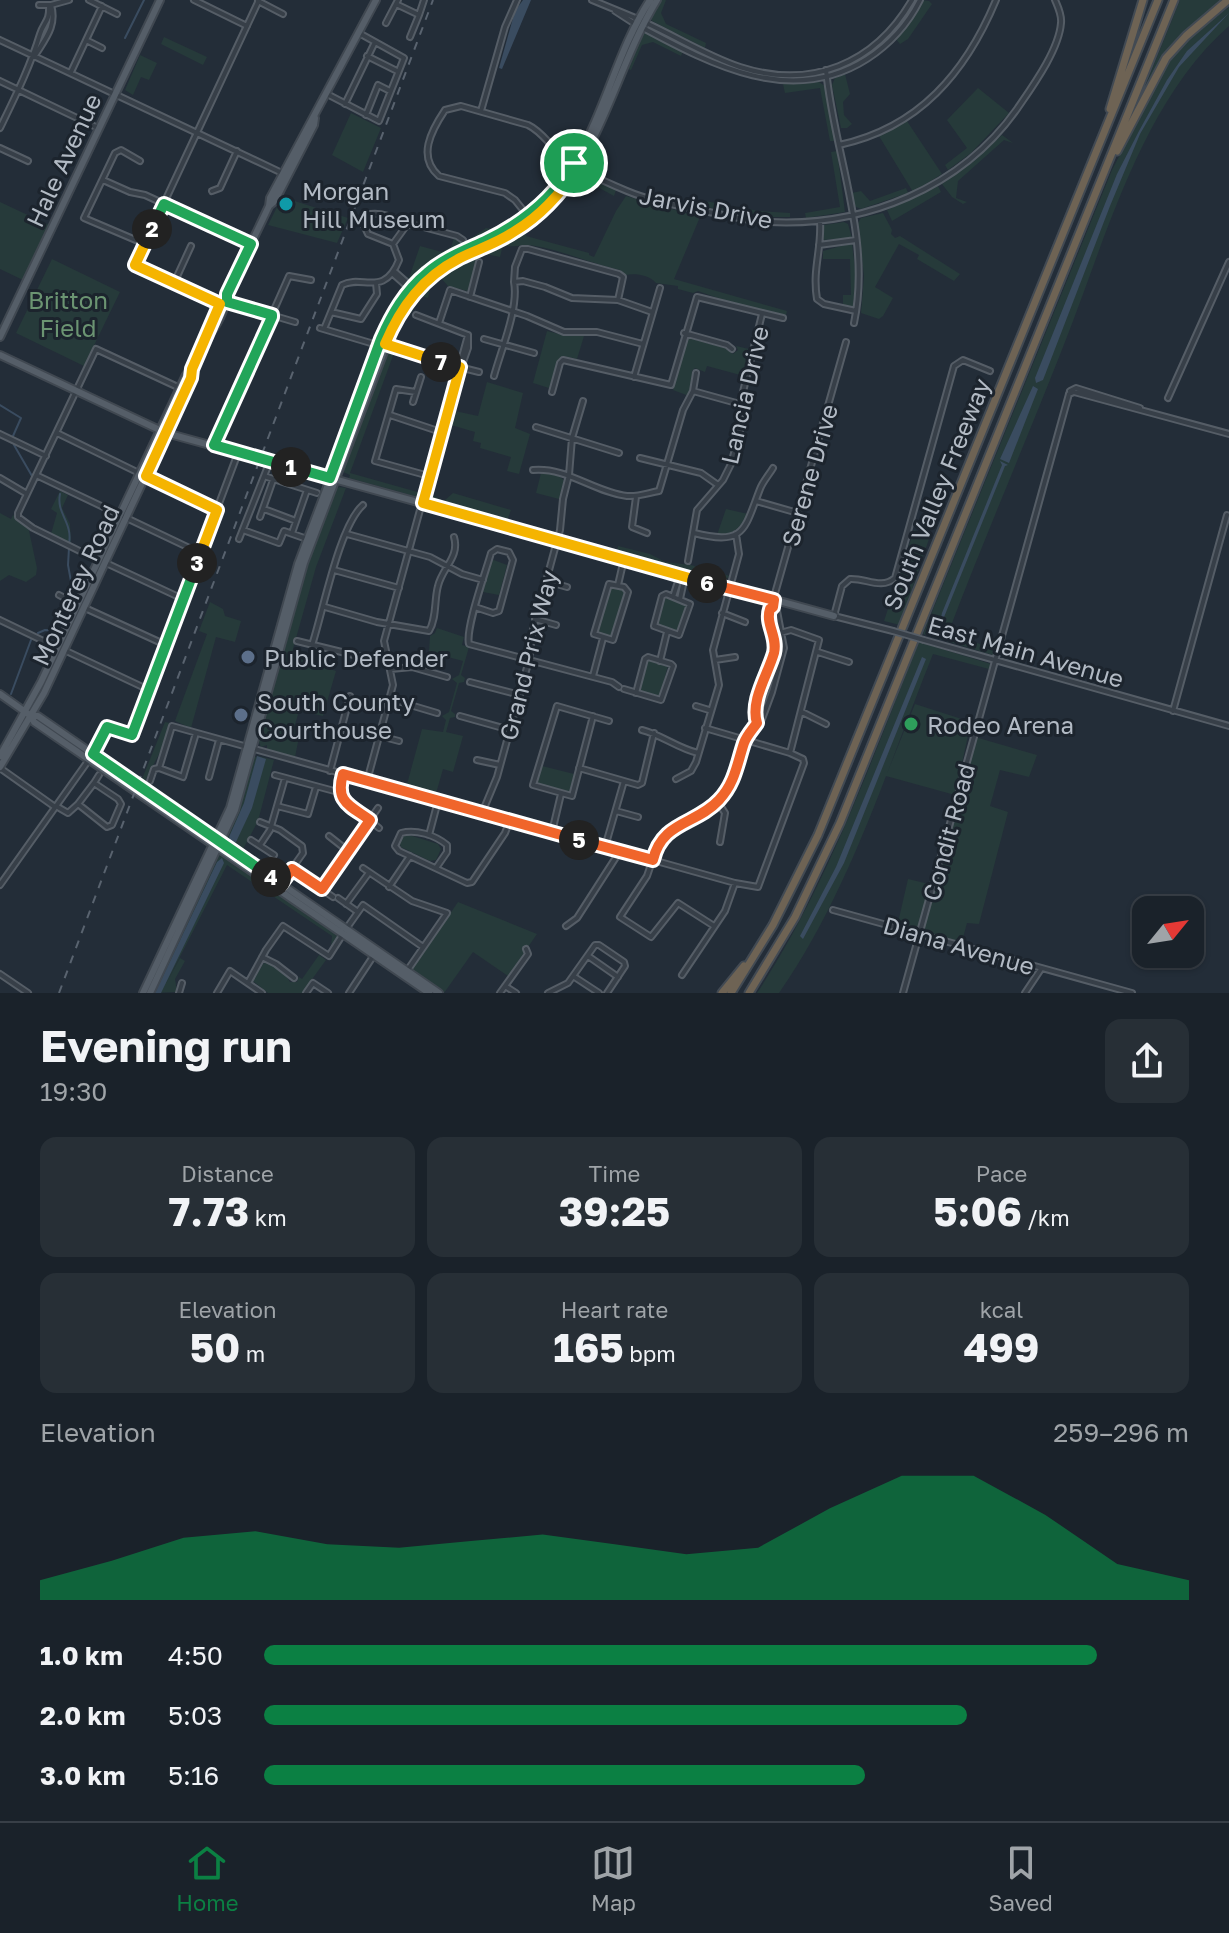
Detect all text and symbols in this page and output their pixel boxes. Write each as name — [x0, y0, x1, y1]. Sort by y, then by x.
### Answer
street label: Hale Avenue — [19, 89, 107, 231]
pin — [540, 129, 608, 197]
icon: arrive — [552, 141, 596, 185]
place label: Morgan Hill Museum — [302, 176, 446, 233]
street label: Jarvis Drive — [637, 180, 775, 234]
marker: Morgan Hill Museum — [277, 195, 295, 213]
pin: 2 — [132, 209, 172, 249]
text: 2 — [145, 215, 159, 242]
park label: Britton Field — [28, 285, 108, 342]
street label: Lancia Drive — [714, 323, 774, 467]
pin: 7 — [421, 342, 461, 382]
text: 7 — [435, 348, 447, 375]
street label: South Valley Freeway — [876, 374, 996, 614]
street label: Serene Drive — [775, 401, 843, 549]
pin: 1 — [271, 447, 311, 487]
text: 1 — [285, 453, 297, 480]
street label: Monterey Road — [25, 500, 125, 670]
pin: 3 — [177, 543, 217, 583]
text: 3 — [190, 549, 204, 576]
pin: 6 — [687, 563, 727, 603]
street label: Grand Prix Way — [493, 567, 563, 743]
text: 6 — [700, 569, 714, 596]
street label: East Main Avenue — [925, 609, 1127, 693]
place label: Public Defender — [264, 643, 448, 672]
marker: Public Defender — [239, 648, 257, 666]
place label: South County Courthouse — [257, 687, 415, 744]
marker: South County Courthouse — [232, 706, 250, 724]
place label: Rodeo Arena — [927, 710, 1074, 739]
marker: Rodeo Arena — [902, 715, 920, 733]
street label: Condit Road — [916, 760, 980, 904]
pin: 5 — [559, 820, 599, 860]
text: 5 — [572, 826, 586, 853]
pin: 4 — [251, 857, 291, 897]
text: 4 — [264, 863, 278, 890]
north arrow — [1132, 896, 1204, 968]
map controls — [1132, 896, 1204, 968]
street label: Diana Avenue — [880, 910, 1038, 980]
text: Evening run — [40, 1019, 292, 1072]
button: share — [1105, 1019, 1189, 1103]
text: 19:30 — [40, 1076, 107, 1107]
text: Distance — [181, 1160, 274, 1187]
text: Time — [589, 1160, 640, 1187]
text: Pace — [976, 1160, 1027, 1187]
text: 7.73 — [168, 1187, 249, 1235]
text: 39:25 — [559, 1187, 670, 1235]
text: 5:06 — [933, 1187, 1022, 1235]
text: km — [249, 1204, 287, 1231]
text: /km — [1022, 1204, 1070, 1231]
text: Elevation — [179, 1296, 276, 1323]
text: Heart rate — [561, 1296, 668, 1323]
text: kcal — [980, 1296, 1023, 1323]
text: 50 — [190, 1323, 240, 1371]
text: 165 — [553, 1323, 624, 1371]
text: 499 — [964, 1323, 1039, 1371]
text: m — [240, 1340, 265, 1367]
text: bpm — [624, 1340, 676, 1367]
text: Elevation — [40, 1417, 156, 1448]
text: 259–296 m — [1053, 1417, 1189, 1448]
text: 1.0 km — [40, 1640, 123, 1671]
text: 4:50 — [168, 1640, 223, 1671]
text: 2.0 km — [40, 1700, 125, 1731]
text: 5:03 — [168, 1700, 222, 1731]
text: 3.0 km — [40, 1760, 125, 1791]
text: 5:16 — [168, 1760, 219, 1791]
tab: Home — [176, 1841, 238, 1916]
tab: Map — [591, 1841, 636, 1916]
tab: Saved — [988, 1841, 1053, 1916]

